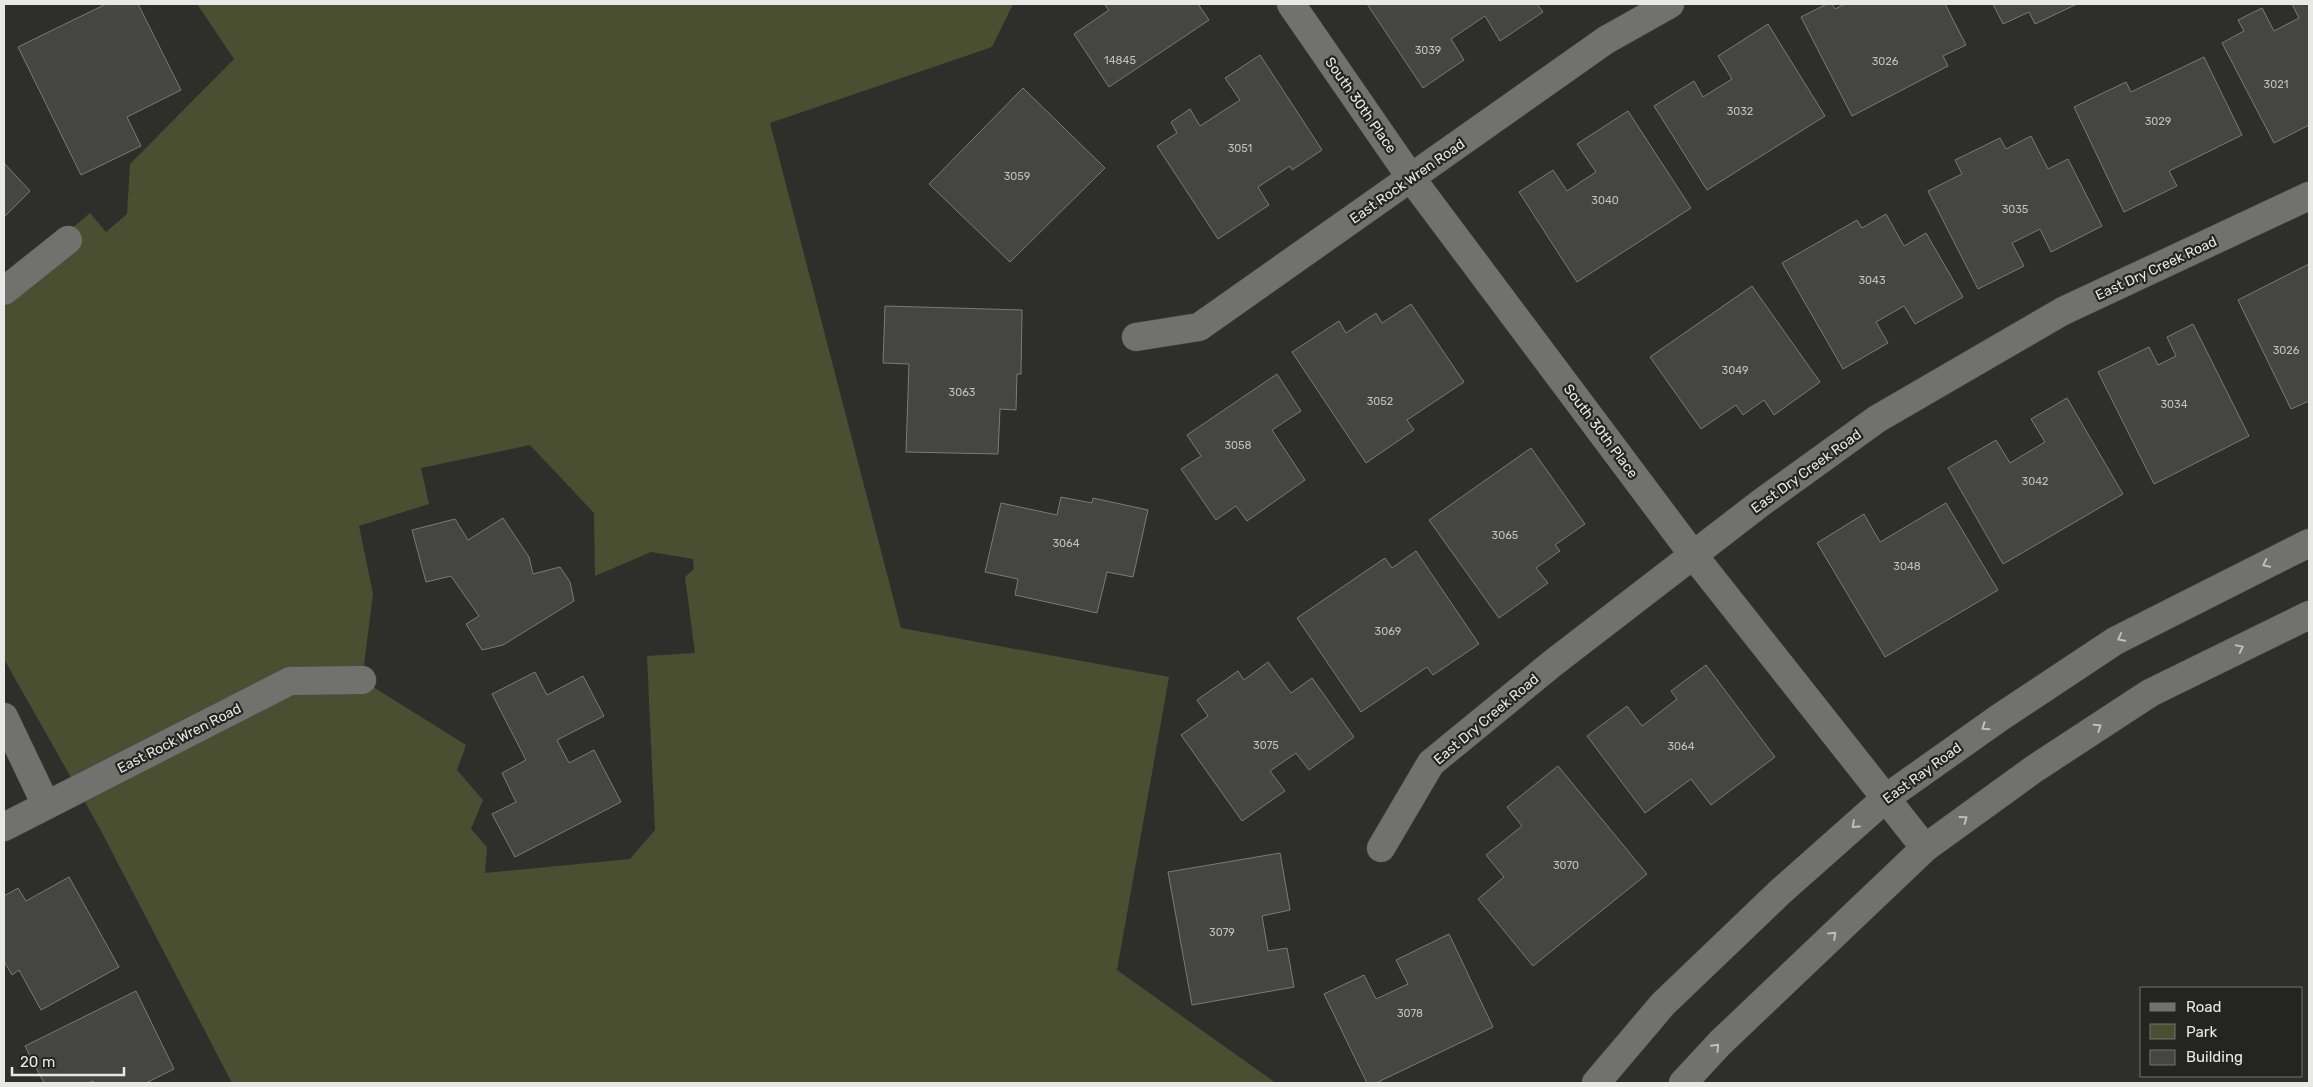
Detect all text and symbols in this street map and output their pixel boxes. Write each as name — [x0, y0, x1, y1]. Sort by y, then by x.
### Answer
house number: 3039 — [1415, 44, 1441, 57]
house number: 14845 — [1104, 54, 1136, 67]
street label: South 30th Place — [1321, 54, 1400, 157]
house number: 3026 — [1872, 55, 1899, 68]
house number: 3021 — [2264, 78, 2288, 91]
house number: 3032 — [1727, 105, 1753, 118]
house number: 3029 — [2145, 115, 2171, 128]
street label: East Rock Wren Road — [1346, 135, 1468, 228]
house number: 3051 — [1228, 142, 1252, 155]
house number: 3059 — [1004, 170, 1030, 183]
house number: 3040 — [1591, 194, 1619, 207]
house number: 3035 — [2002, 203, 2029, 216]
street label: East Dry Creek Road — [2093, 233, 2220, 304]
house number: 3043 — [1858, 274, 1886, 287]
house number: 3026 — [2273, 344, 2300, 357]
house number: 3049 — [1722, 364, 1748, 377]
street label: South 30th Place — [1560, 381, 1641, 482]
house number: 3063 — [949, 386, 976, 399]
house number: 3052 — [1367, 395, 1393, 408]
house number: 3034 — [2160, 398, 2188, 411]
street label: East Dry Creek Road — [1748, 426, 1865, 517]
house number: 3058 — [1224, 439, 1252, 452]
house number: 3042 — [2022, 475, 2048, 488]
house number: 3065 — [1492, 529, 1519, 542]
house number: 3064 — [1052, 537, 1080, 550]
one-way arrow — [2262, 558, 2271, 568]
house number: 3048 — [1893, 560, 1921, 573]
house number: 3069 — [1375, 625, 1401, 638]
one-way arrow — [2117, 632, 2126, 642]
one-way arrow — [2235, 644, 2244, 654]
street label: East Dry Creek Road — [1430, 670, 1542, 768]
street label: East Rock Wren Road — [115, 700, 244, 777]
one-way arrow — [1982, 722, 1991, 730]
one-way arrow — [2092, 724, 2102, 733]
house number: 3075 — [1253, 739, 1279, 752]
street label: East Ray Road — [1880, 739, 1965, 808]
house number: 3064 — [1667, 740, 1695, 753]
one-way arrow — [1959, 816, 1968, 826]
one-way arrow — [1852, 819, 1861, 828]
house number: 3070 — [1553, 859, 1579, 872]
house number: 3079 — [1209, 926, 1235, 939]
one-way arrow — [1828, 932, 1837, 941]
legend — [2140, 987, 2303, 1077]
text: Road — [2186, 998, 2222, 1016]
house number: 3078 — [1397, 1007, 1423, 1020]
text: Park — [2186, 1023, 2217, 1041]
scale bar — [12, 1044, 125, 1076]
one-way arrow — [1710, 1044, 1719, 1053]
text: Building — [2186, 1048, 2243, 1066]
text: 20 m — [20, 1053, 55, 1071]

